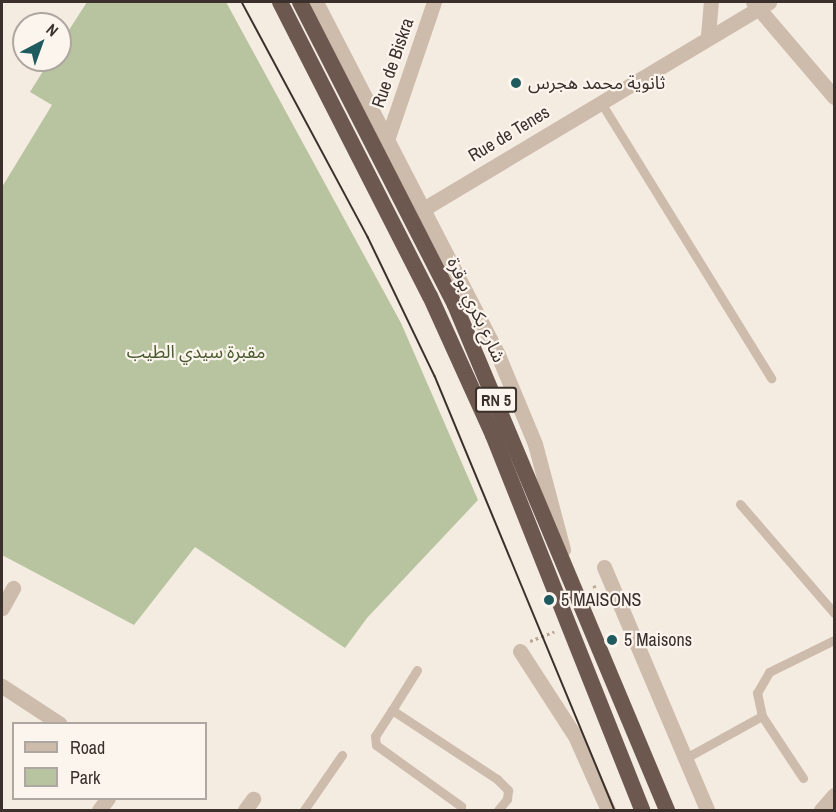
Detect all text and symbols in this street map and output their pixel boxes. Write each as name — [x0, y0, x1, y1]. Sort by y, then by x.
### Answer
north arrow — [12, 12, 72, 72]
street label: Rue de Biskra — [368, 15, 418, 111]
text: N — [42, 19, 63, 41]
place label: ثانوية محمد هجرس — [528, 72, 665, 94]
marker: ثانوية محمد هجرس — [509, 76, 523, 90]
street label: Rue de Tenes — [464, 101, 554, 167]
street label: شارع بكري بوقرة — [442, 254, 510, 366]
park label: مقبرة سيدي الطيب — [127, 341, 265, 363]
road number: RN 5 — [475, 387, 517, 413]
place label: 5 MAISONS — [561, 589, 641, 611]
marker: 5 MAISONS — [542, 593, 556, 607]
place label: 5 Maisons — [624, 629, 692, 651]
marker: 5 Maisons — [605, 633, 619, 647]
legend — [12, 722, 207, 800]
text: Road — [70, 735, 105, 760]
text: Park — [70, 765, 100, 790]

